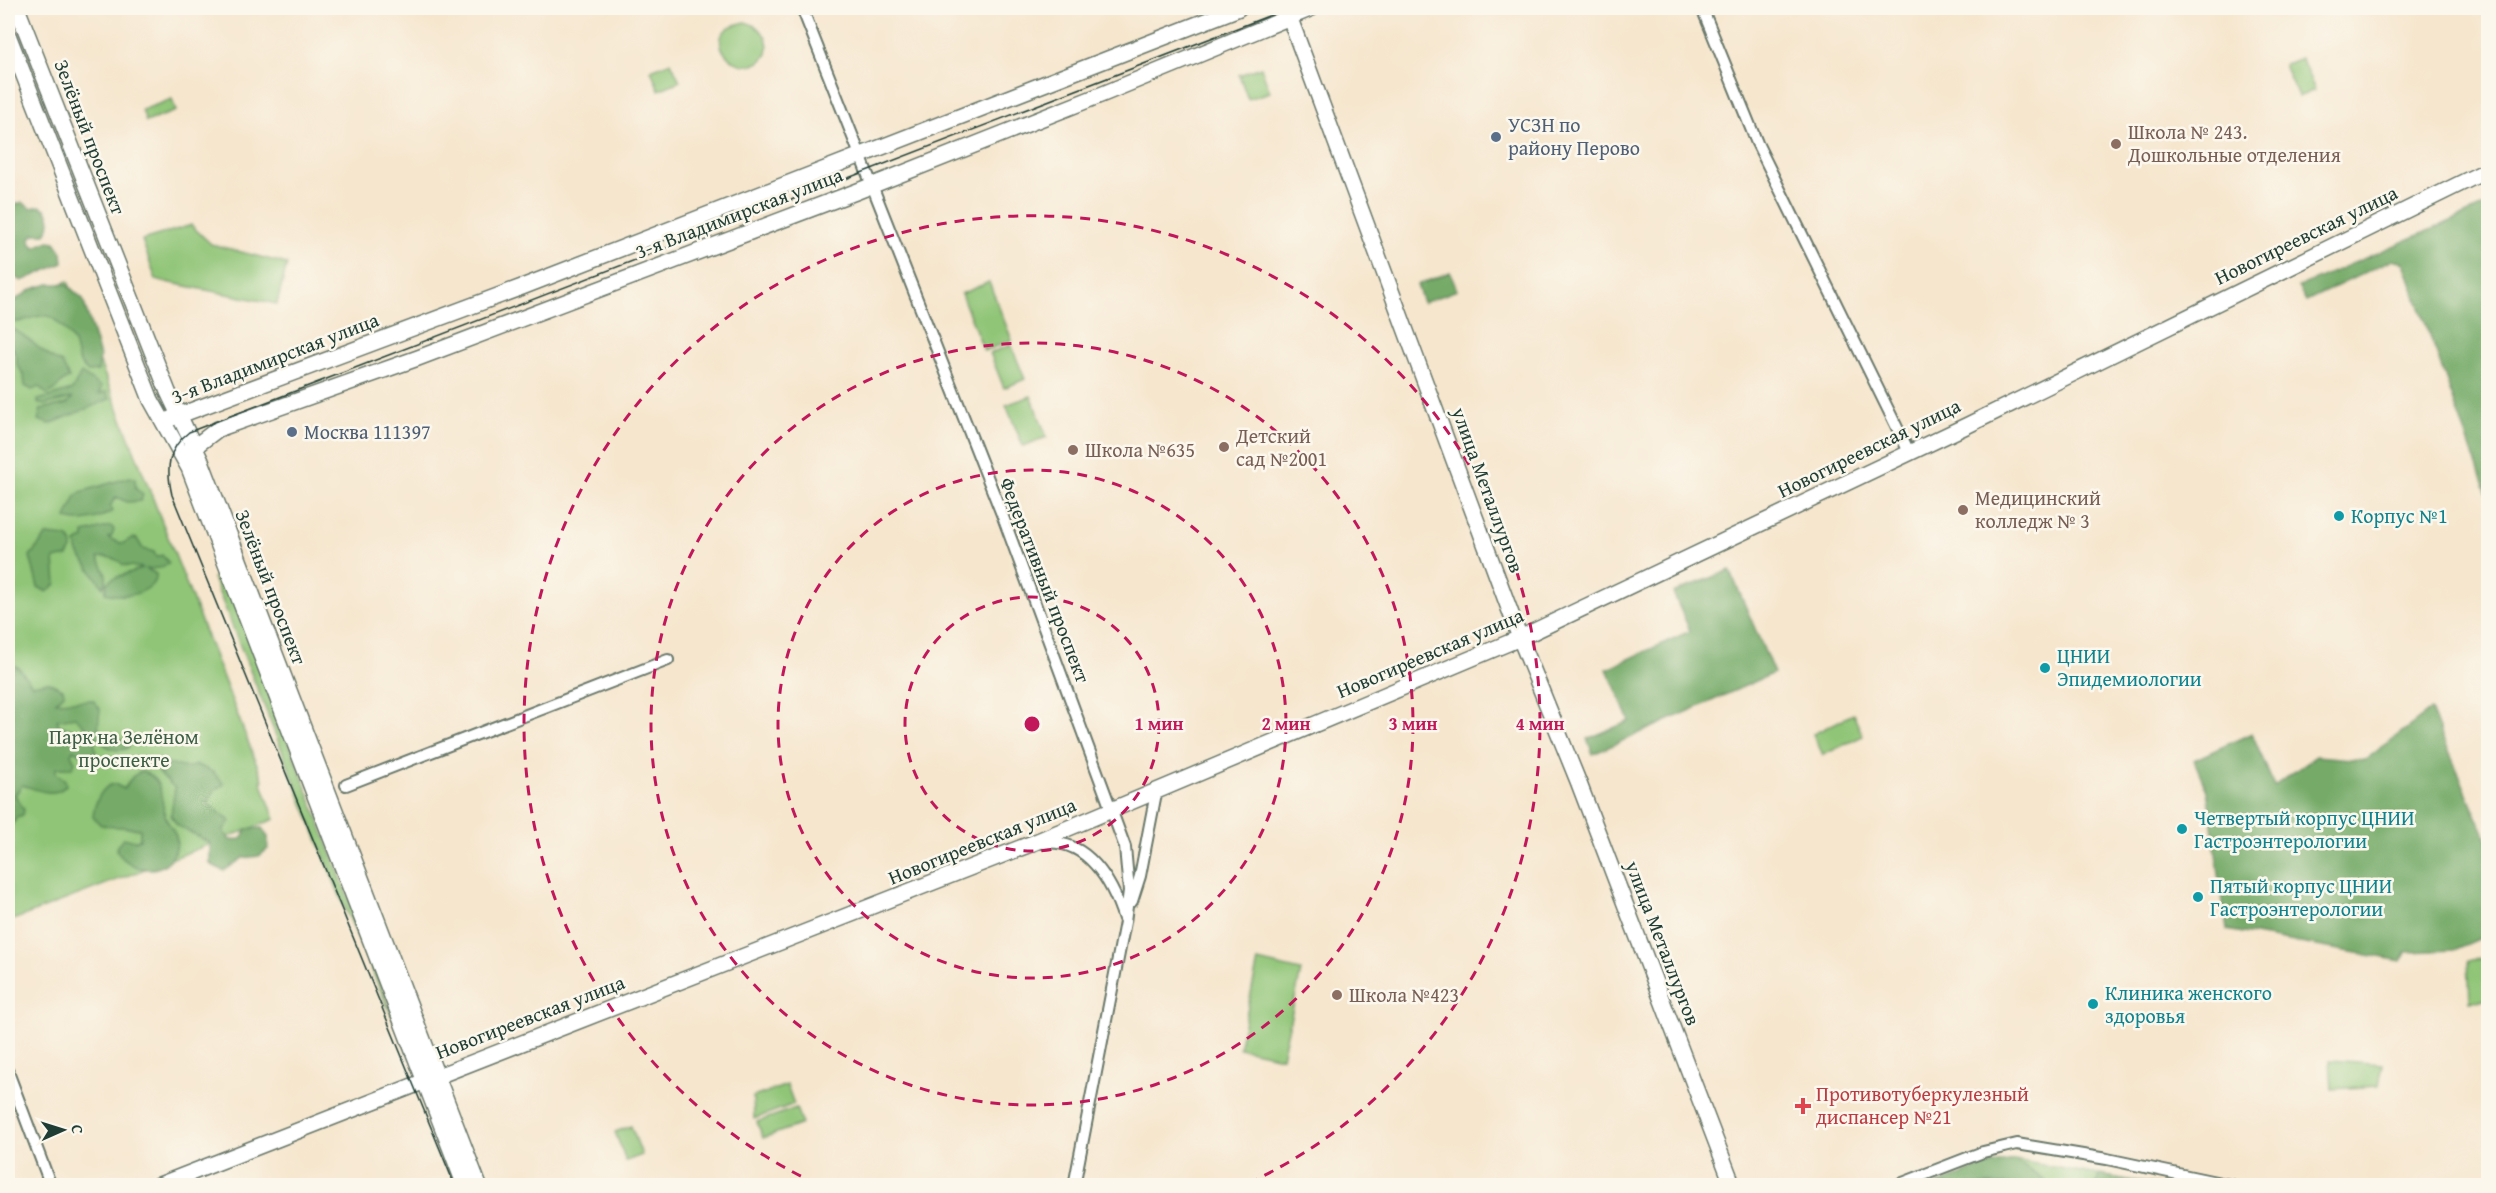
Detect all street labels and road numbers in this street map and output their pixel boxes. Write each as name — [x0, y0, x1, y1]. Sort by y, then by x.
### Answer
street label: Зелёный проспект — [48, 55, 134, 219]
street label: 3-я Владимирская улица — [631, 159, 847, 265]
street label: Новогиреевская улица — [2209, 177, 2403, 292]
street label: 3-я Владимирская улица — [167, 304, 383, 410]
street label: Новогиреевская улица — [1772, 390, 1966, 505]
street label: улица Металлургов — [1445, 402, 1532, 577]
street label: Федеративный проспект — [993, 473, 1098, 687]
street label: Зелёный проспект — [229, 505, 315, 669]
street label: Новогиреевская улица — [1332, 600, 1528, 705]
street label: Новогиреевская улица — [883, 789, 1081, 892]
street label: улица Металлургов — [1618, 855, 1708, 1029]
street label: Новогиреевская улица — [431, 967, 629, 1066]

